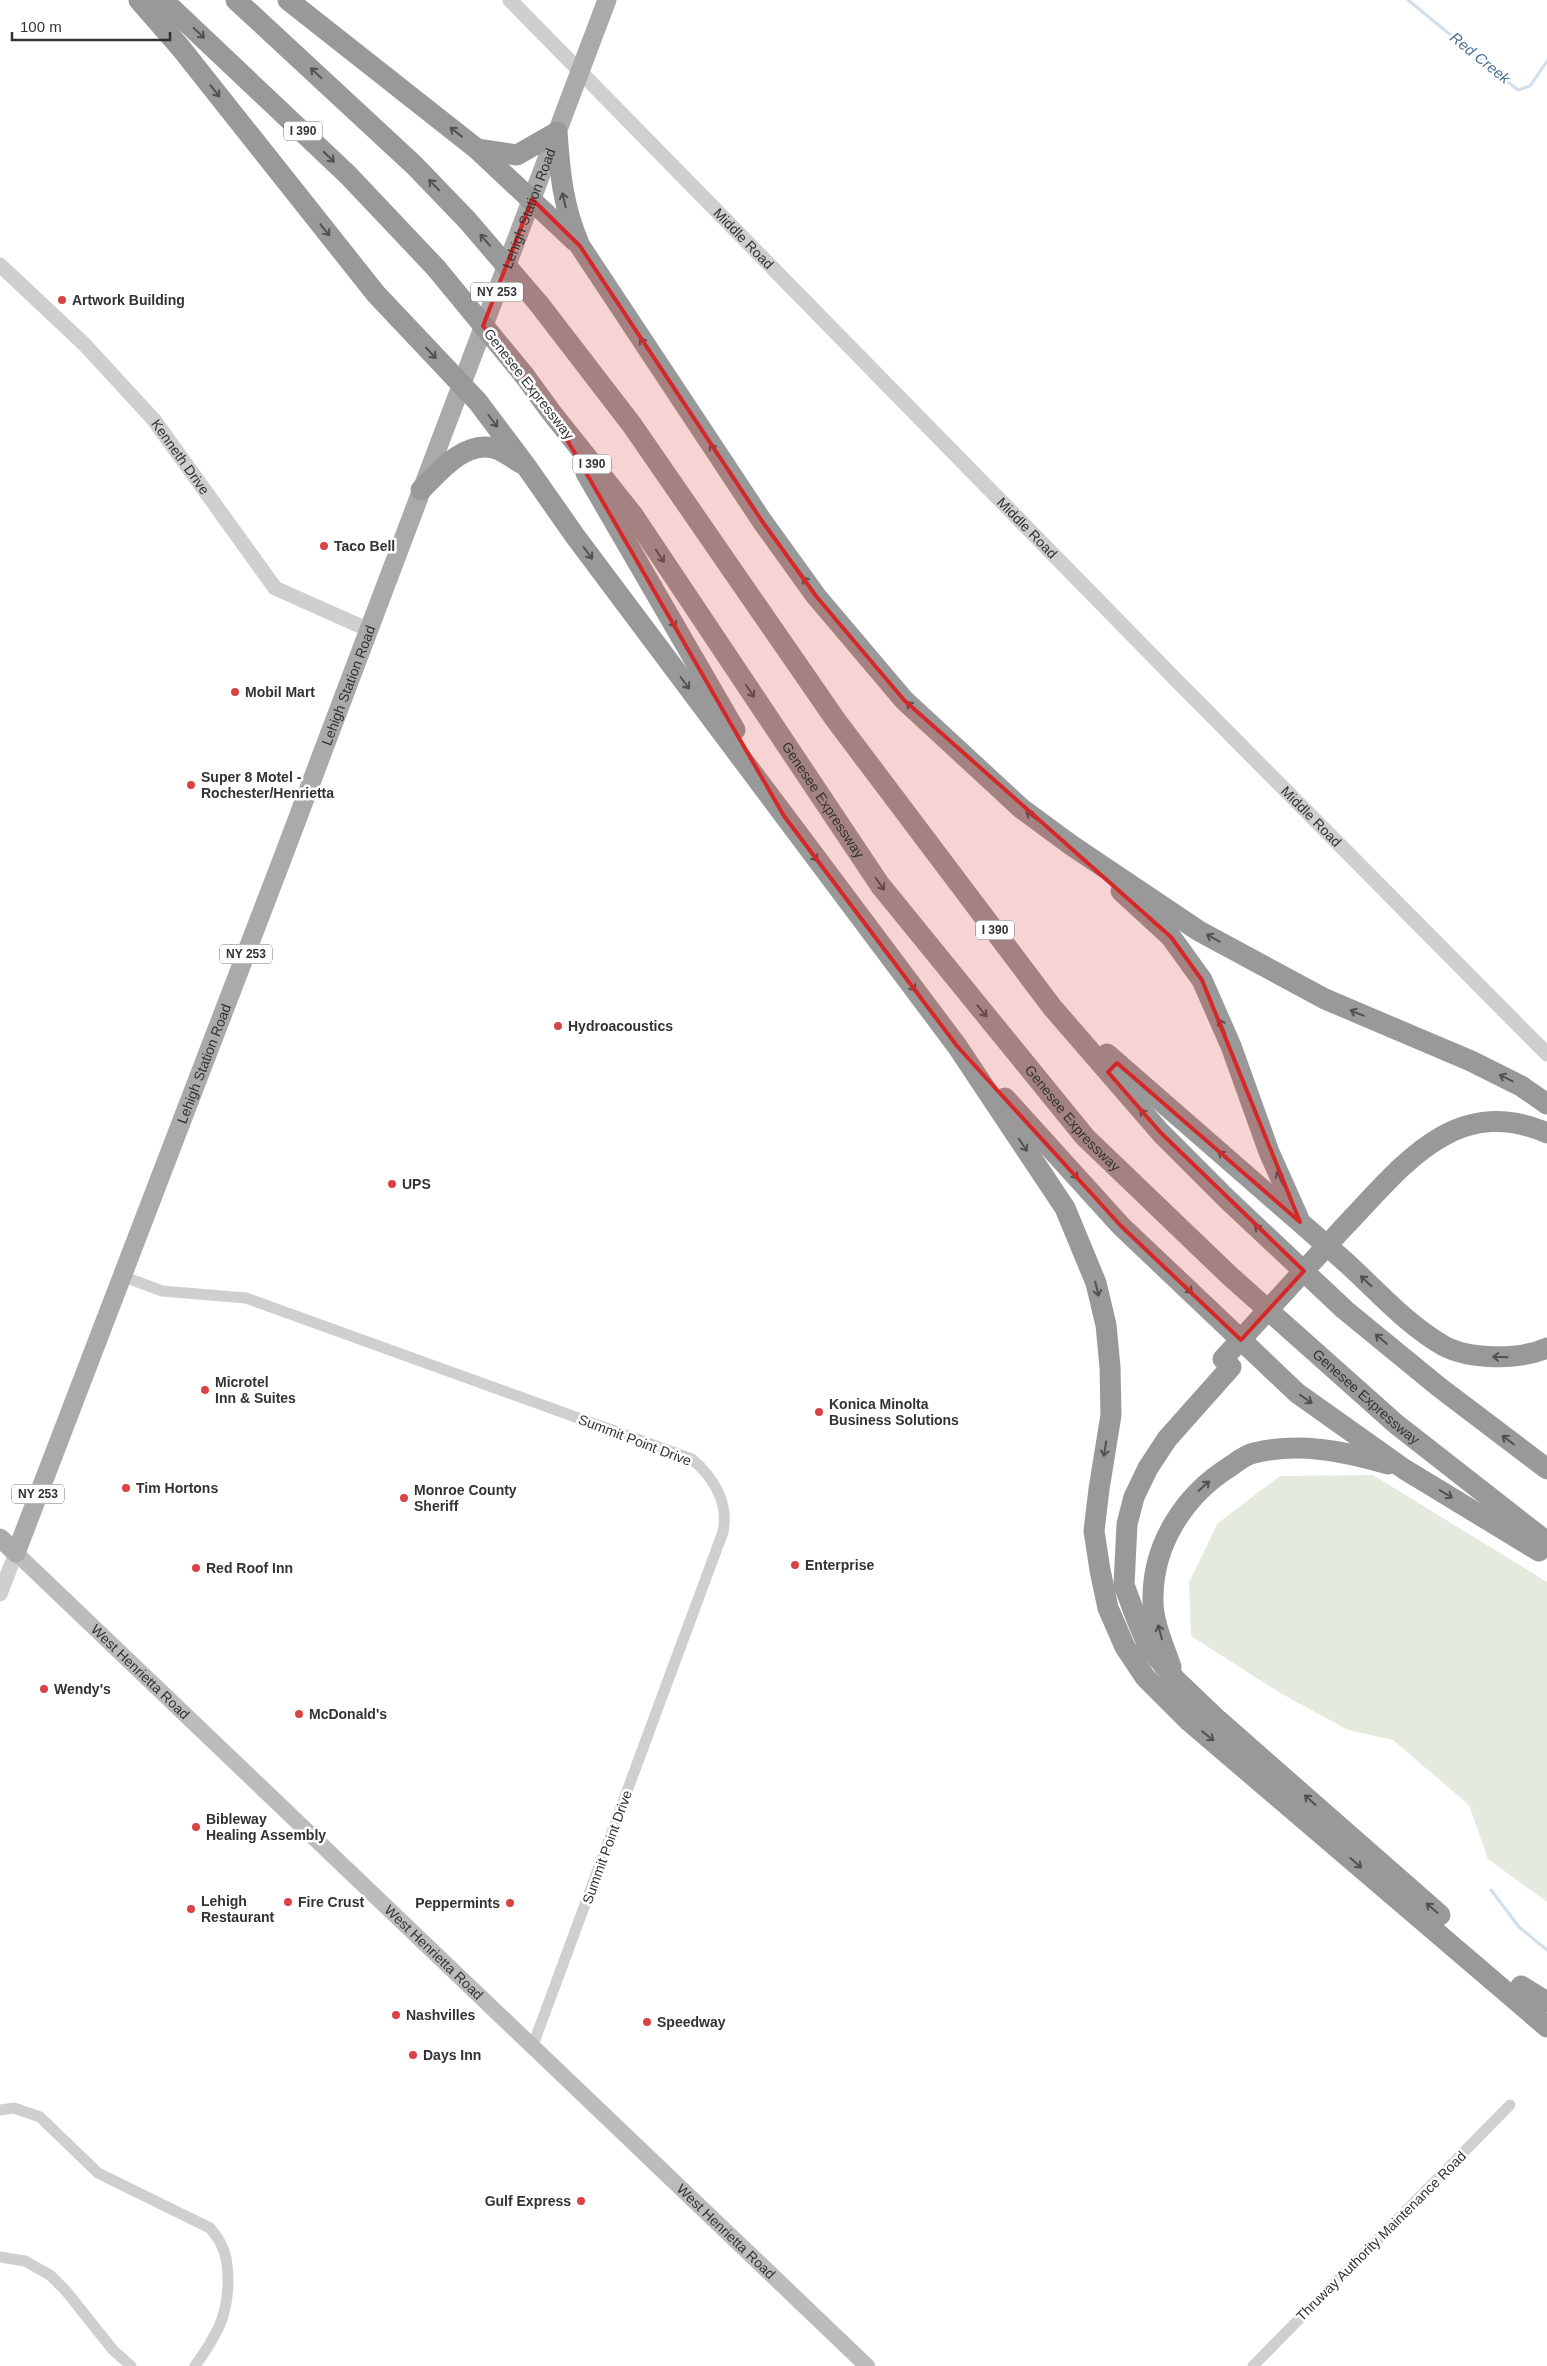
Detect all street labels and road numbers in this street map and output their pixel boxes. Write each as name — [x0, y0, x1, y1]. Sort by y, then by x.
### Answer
road number: I 390 — [284, 122, 322, 140]
street label: Lehigh Station Road — [499, 146, 559, 271]
street label: Middle Road — [710, 205, 777, 272]
road number: NY 253 — [471, 282, 523, 302]
street label: Genesee Expressway — [481, 325, 577, 443]
street label: Kenneth Drive — [148, 416, 213, 498]
road number: I 390 — [573, 454, 611, 474]
street label: Middle Road — [994, 494, 1060, 562]
street label: Lehigh Station Road — [318, 623, 378, 748]
street label: Genesee Expressway — [779, 739, 868, 861]
street label: Middle Road — [1278, 783, 1345, 850]
road number: I 390 — [976, 920, 1014, 940]
road number: NY 253 — [220, 944, 272, 964]
street label: Lehigh Station Road — [174, 1002, 234, 1126]
street label: Genesee Expressway — [1022, 1062, 1124, 1175]
street label: Genesee Expressway — [1310, 1346, 1423, 1447]
street label: Summit Point Drive — [576, 1411, 694, 1469]
road number: NY 253 — [12, 1485, 64, 1504]
street label: West Henrietta Road — [88, 1621, 193, 1722]
street label: Summit Point Drive — [579, 1788, 635, 1906]
street label: West Henrietta Road — [381, 1902, 486, 2003]
street label: Thruway Authority Maintenance Road — [1293, 2148, 1469, 2324]
street label: West Henrietta Road — [674, 2181, 779, 2282]

